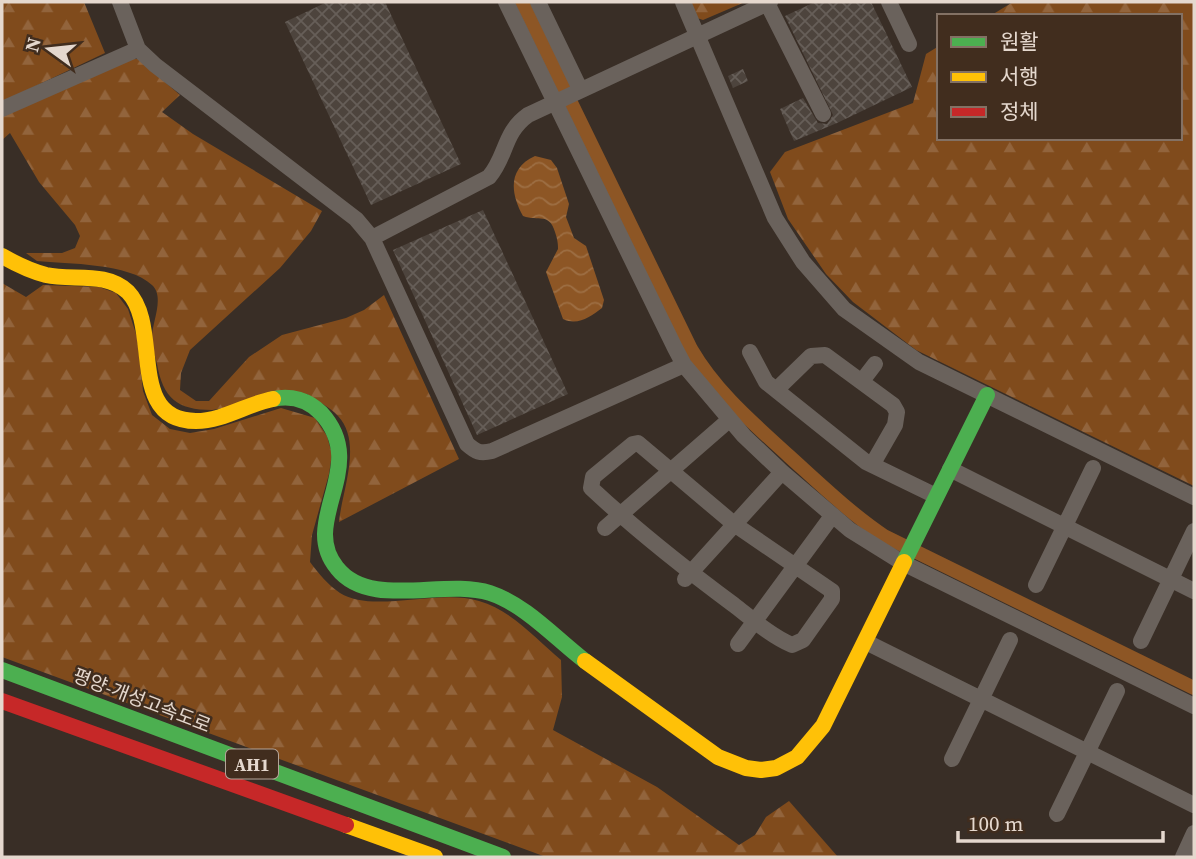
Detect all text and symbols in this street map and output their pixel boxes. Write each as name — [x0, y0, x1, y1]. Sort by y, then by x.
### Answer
north arrow — [14, 14, 84, 84]
legend — [937, 14, 1182, 140]
text: 원활 — [1000, 27, 1039, 56]
text: N — [18, 34, 47, 55]
text: 서행 — [1000, 62, 1039, 91]
text: 정체 — [1000, 97, 1039, 126]
street label: 평양-개성고속도로 — [69, 662, 215, 738]
road number: AH1 — [226, 750, 278, 778]
scale bar — [958, 800, 1163, 844]
text: 100 m — [968, 809, 1023, 838]

